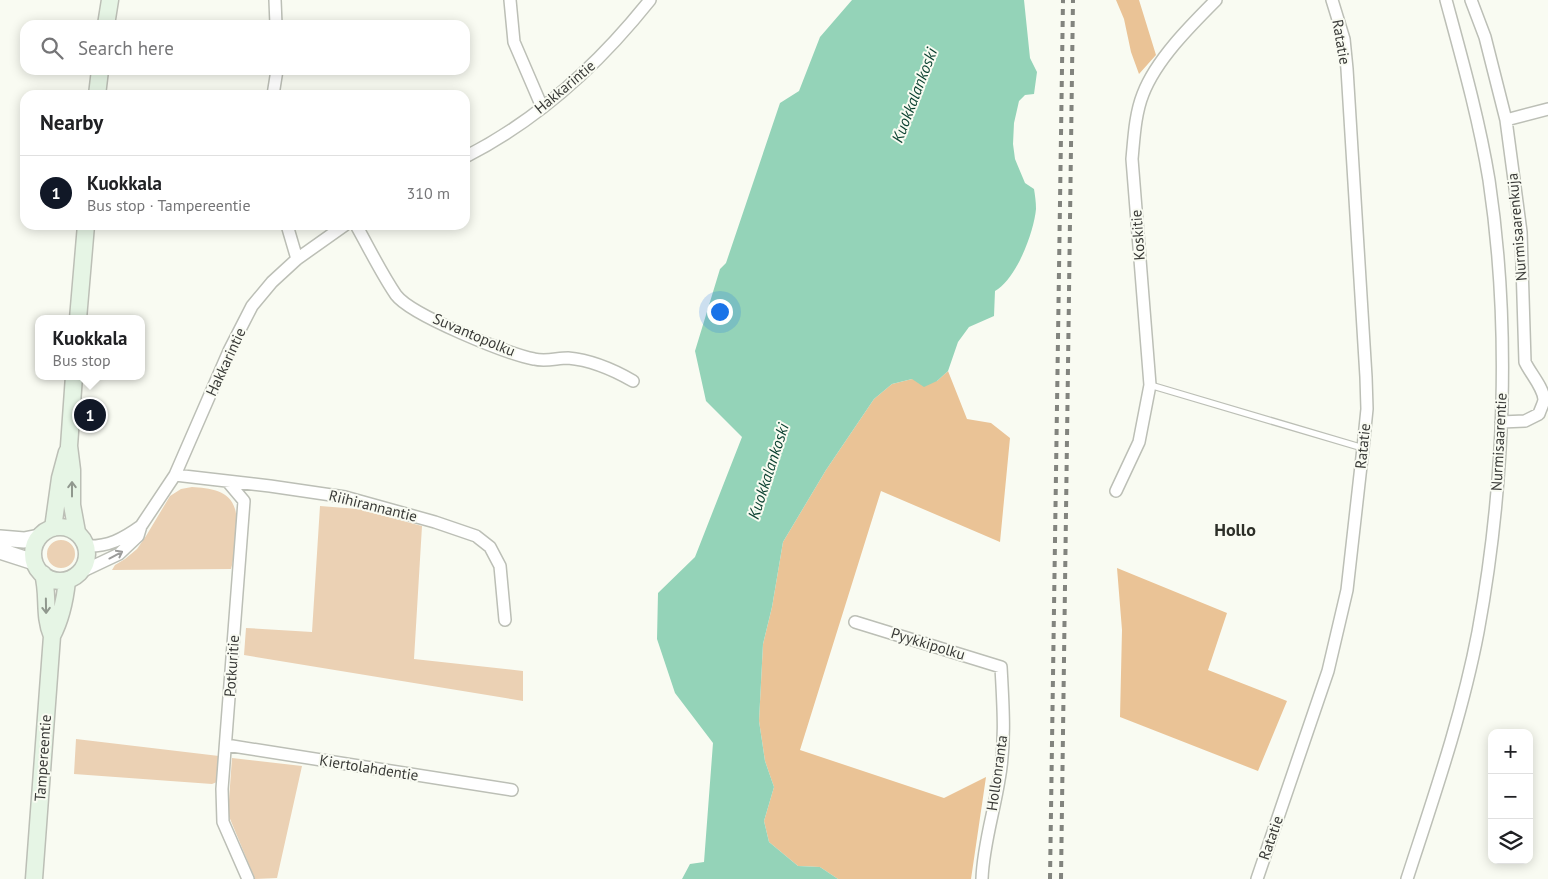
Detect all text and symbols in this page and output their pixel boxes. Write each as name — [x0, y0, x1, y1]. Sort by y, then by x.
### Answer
street label: Ratatie — [1328, 18, 1355, 66]
search box — [20, 20, 470, 75]
icon: search — [38, 34, 66, 62]
text: Search here — [78, 36, 174, 60]
water label: Kuokkalankoski — [887, 44, 942, 145]
street label: Hakkarintie — [530, 56, 599, 117]
text: Nearby — [40, 109, 103, 136]
text: Kuokkala — [87, 171, 162, 195]
street label: Nurmisaarenkuja — [1502, 172, 1531, 282]
text: 1 — [51, 183, 61, 203]
text: 310 m — [407, 183, 450, 203]
text: Bus stop · Tampereentie — [87, 195, 251, 215]
street label: Koskitie — [1126, 209, 1149, 261]
your location — [707, 299, 733, 325]
street label: Suvantopolku — [430, 309, 518, 360]
popup — [35, 315, 145, 380]
street label: Hakkarintie — [201, 325, 250, 399]
text: Kuokkala — [53, 326, 127, 350]
text: Bus stop — [53, 350, 111, 370]
street label: Nurmisaarentie — [1486, 392, 1511, 492]
pin: 1 — [74, 396, 106, 434]
water label: Kuokkalankoski — [743, 420, 793, 521]
street label: Ratatie — [1351, 422, 1374, 470]
one-way arrow — [67, 481, 77, 498]
street label: Riihirannantie — [327, 485, 419, 526]
district label: Hollo — [1214, 518, 1256, 541]
one-way arrow — [109, 550, 124, 560]
one-way arrow — [41, 597, 51, 613]
street label: Pyykkipolku — [889, 623, 968, 664]
street label: Potkuritie — [220, 634, 243, 698]
street label: Tampereentie — [30, 714, 55, 802]
map controls — [1488, 729, 1533, 864]
button: + — [1488, 729, 1533, 774]
street label: Hollonranta — [982, 734, 1011, 812]
street label: Kiertolahdentie — [318, 750, 420, 785]
button: − — [1488, 774, 1533, 819]
street label: Ratatie — [1254, 813, 1287, 862]
button: layers — [1488, 819, 1533, 864]

